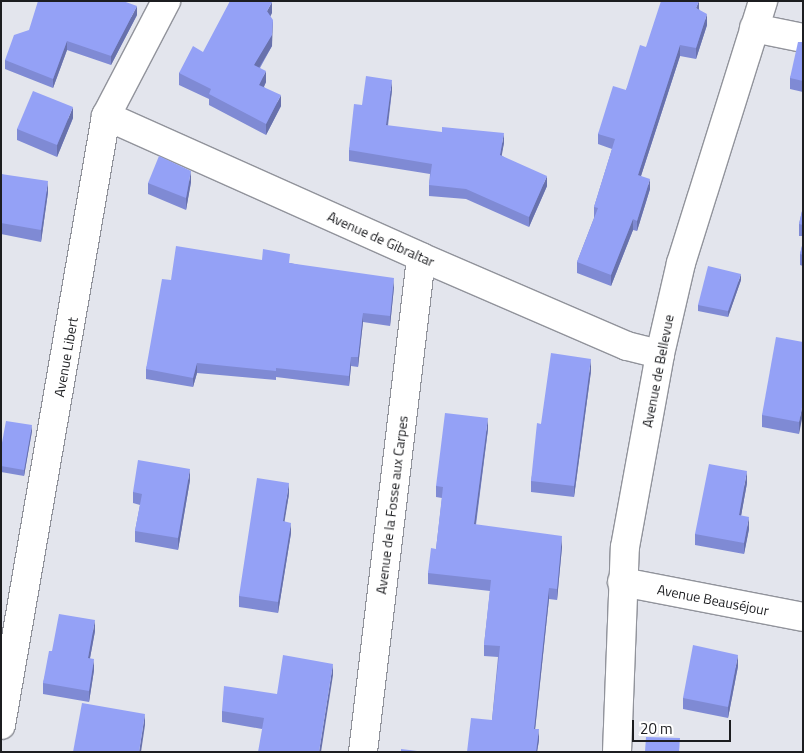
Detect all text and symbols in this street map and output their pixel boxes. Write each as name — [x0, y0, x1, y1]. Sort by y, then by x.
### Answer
street label: Avenue de Gibraltar — [325, 208, 437, 270]
street label: Avenue de Bellevue — [639, 313, 677, 429]
street label: Avenue Libert — [51, 316, 81, 398]
street label: Avenue de la Fosse aux Carpes — [373, 415, 411, 595]
street label: Avenue Beauséjour — [656, 581, 770, 619]
scale bar — [634, 710, 733, 742]
text: 20 m — [640, 717, 673, 740]

